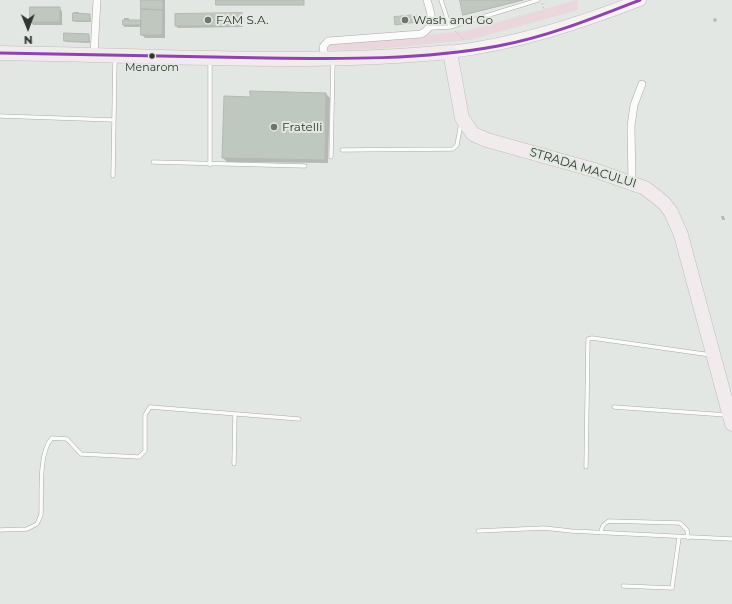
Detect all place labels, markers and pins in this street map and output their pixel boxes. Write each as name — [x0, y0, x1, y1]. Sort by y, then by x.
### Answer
place label: FAM S.A. — [216, 13, 269, 27]
place label: Wash and Go — [413, 13, 493, 27]
marker: FAM S.A. — [203, 15, 213, 25]
marker: Wash and Go — [400, 15, 410, 25]
marker: Menarom — [147, 51, 157, 61]
place label: Menarom — [125, 61, 179, 75]
place label: Fratelli — [282, 120, 322, 134]
marker: Fratelli — [269, 122, 279, 132]

